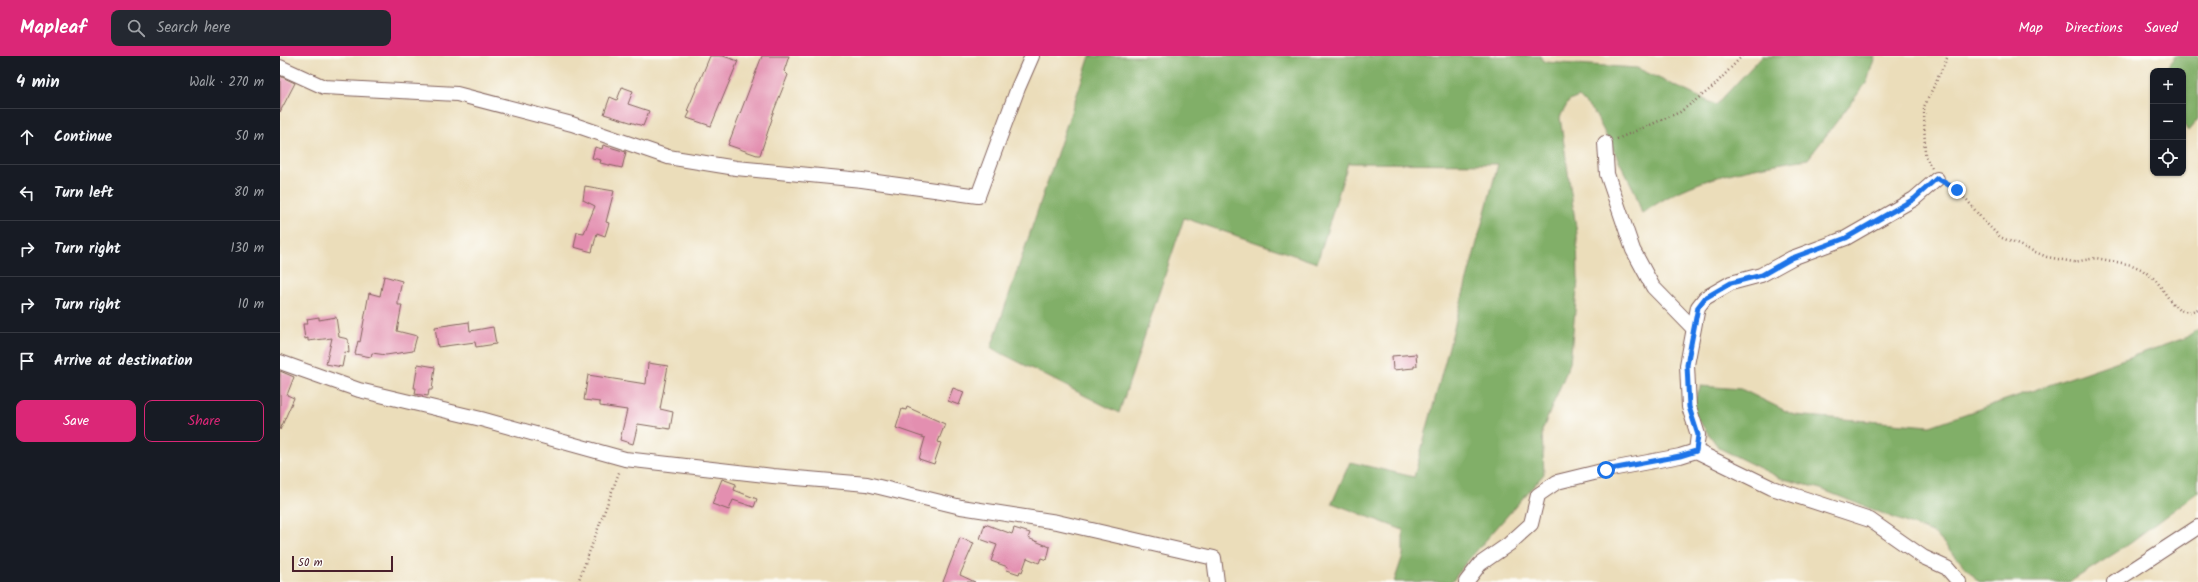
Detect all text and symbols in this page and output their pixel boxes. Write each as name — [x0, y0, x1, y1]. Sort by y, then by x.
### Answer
search box — [111, 10, 391, 46]
text: Mapleaf — [20, 13, 87, 43]
text: Search here — [157, 16, 231, 40]
icon: search — [125, 17, 147, 39]
text: Map — [2018, 17, 2043, 39]
text: Directions — [2065, 17, 2123, 39]
text: Saved — [2145, 17, 2178, 39]
map controls — [2150, 68, 2186, 176]
button: + — [2150, 68, 2186, 104]
text: 4 min — [16, 69, 60, 96]
text: Walk · 270 m — [189, 72, 264, 93]
button: − — [2150, 104, 2186, 140]
text: Continue — [54, 125, 112, 149]
icon: ahead — [16, 126, 38, 148]
text: 50 m — [235, 126, 264, 147]
button: locate — [2150, 140, 2186, 176]
text: Turn left — [54, 181, 114, 205]
route end — [1948, 181, 1966, 199]
icon: left — [16, 182, 38, 204]
text: 80 m — [234, 182, 264, 203]
text: Turn right — [54, 237, 121, 261]
icon: right — [16, 238, 38, 260]
text: 130 m — [230, 238, 264, 259]
text: Turn right — [54, 293, 121, 317]
icon: right — [16, 294, 38, 316]
text: 10 m — [238, 294, 264, 315]
text: Arrive at destination — [54, 349, 193, 373]
icon: arrive — [16, 350, 38, 372]
button: Save — [16, 400, 136, 442]
button: Share — [144, 400, 264, 442]
route start — [1597, 461, 1615, 479]
scale bar — [292, 554, 393, 573]
text: 50 m — [298, 554, 323, 572]

